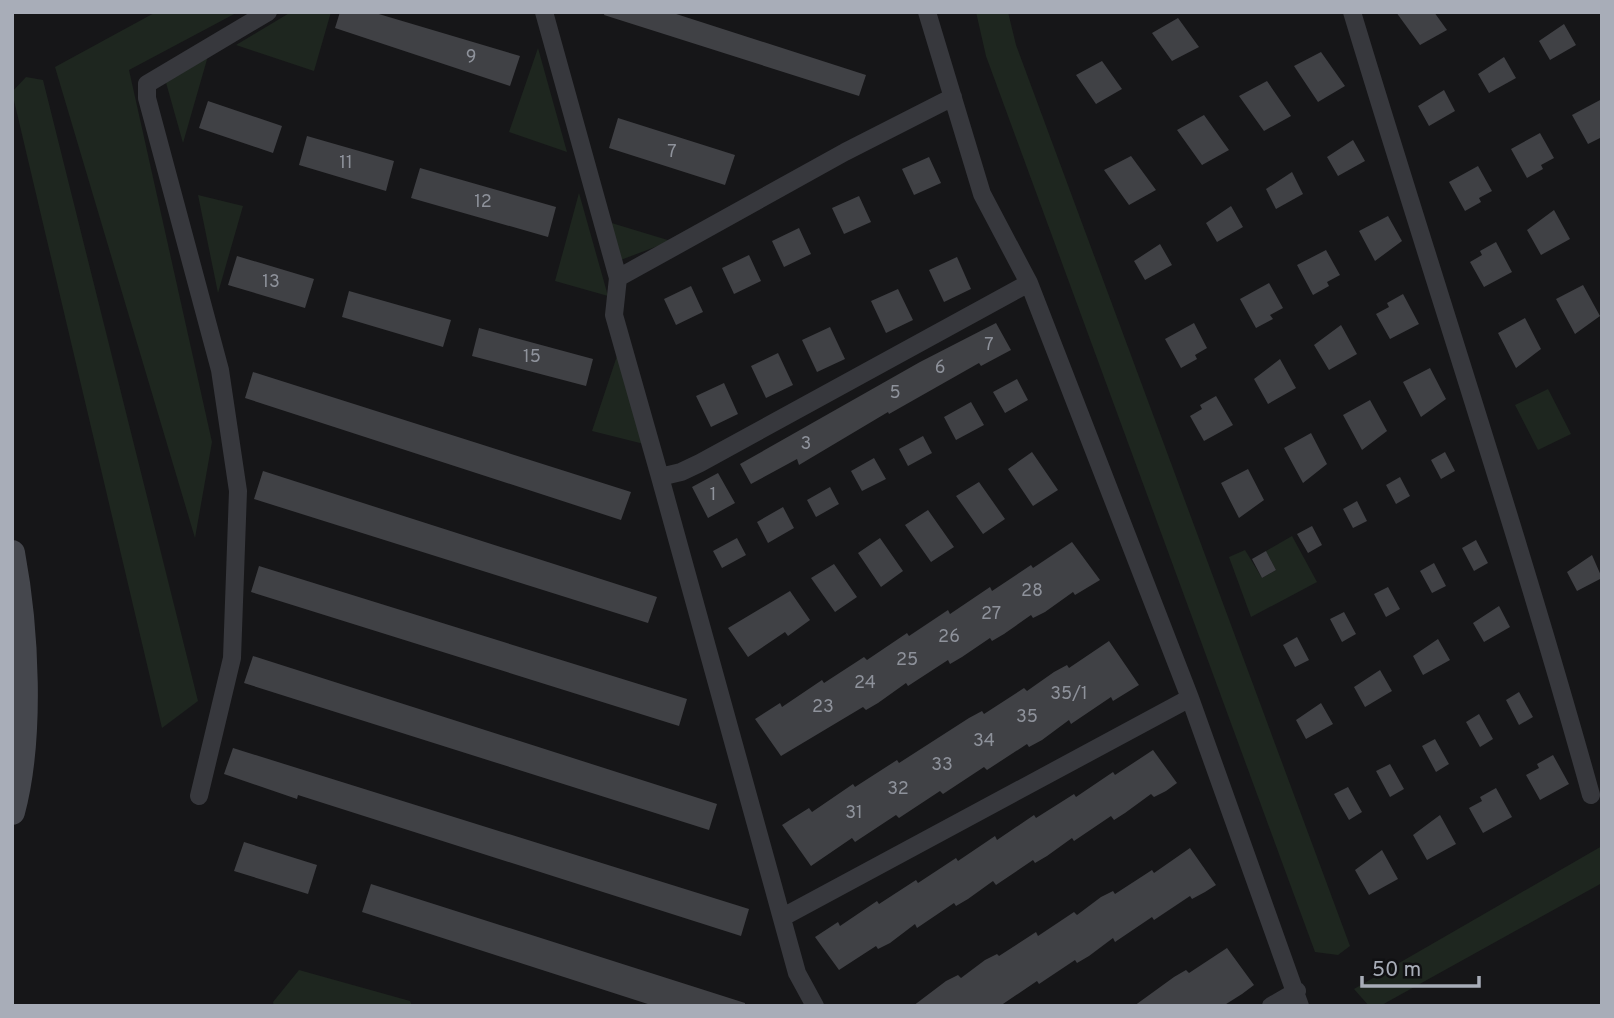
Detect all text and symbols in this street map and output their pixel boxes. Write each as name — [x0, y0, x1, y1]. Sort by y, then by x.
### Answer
house number: 9 — [466, 46, 476, 69]
house number: 7 — [667, 141, 677, 164]
house number: 11 — [339, 152, 353, 175]
house number: 12 — [474, 191, 492, 214]
house number: 13 — [262, 271, 280, 294]
house number: 7 — [984, 334, 994, 357]
house number: 15 — [523, 346, 541, 369]
house number: 6 — [935, 357, 945, 380]
house number: 5 — [889, 382, 901, 405]
house number: 3 — [801, 433, 811, 456]
house number: 1 — [710, 484, 716, 507]
house number: 28 — [1021, 580, 1043, 603]
house number: 27 — [981, 603, 1001, 626]
house number: 26 — [938, 626, 960, 649]
house number: 25 — [896, 649, 918, 672]
house number: 24 — [854, 672, 876, 695]
house number: 35/1 — [1050, 683, 1088, 706]
house number: 23 — [812, 696, 834, 719]
house number: 35 — [1016, 706, 1038, 729]
house number: 34 — [973, 730, 995, 753]
house number: 33 — [931, 754, 953, 777]
house number: 32 — [887, 778, 909, 801]
house number: 31 — [845, 802, 863, 825]
scale bar — [1362, 944, 1479, 988]
text: 50 m — [1372, 957, 1421, 984]

